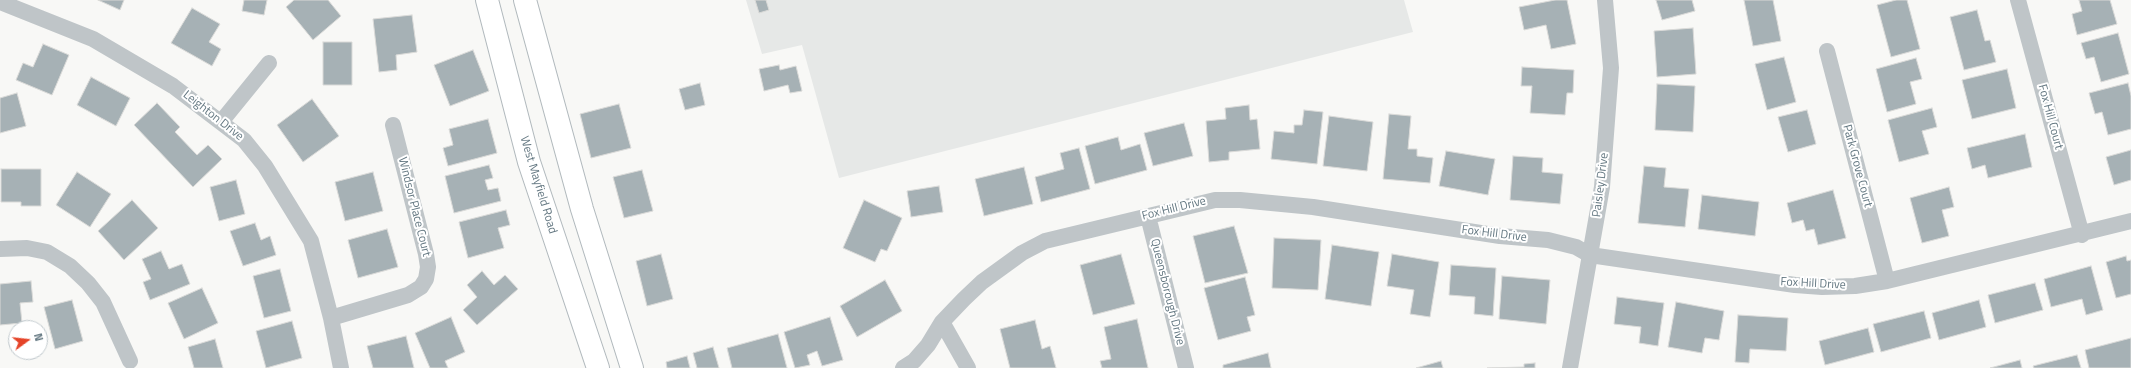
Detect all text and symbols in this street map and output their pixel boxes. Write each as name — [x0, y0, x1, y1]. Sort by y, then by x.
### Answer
street label: Fox Hill Court — [2034, 83, 2066, 151]
street label: Leighton Drive — [180, 88, 246, 144]
street label: Park Grove Court — [1839, 123, 1875, 209]
street label: West Mayfield Road — [516, 135, 560, 235]
street label: Paisley Drive — [1590, 152, 1612, 218]
street label: Windsor Place Court — [395, 156, 433, 258]
street label: Fox Hill Drive — [1140, 194, 1208, 224]
street label: Fox Hill Drive — [1461, 223, 1527, 245]
street label: Queensborough Drive — [1147, 237, 1187, 347]
street label: Fox Hill Drive — [1780, 275, 1846, 293]
north arrow — [8, 320, 48, 360]
text: N — [30, 331, 47, 343]

